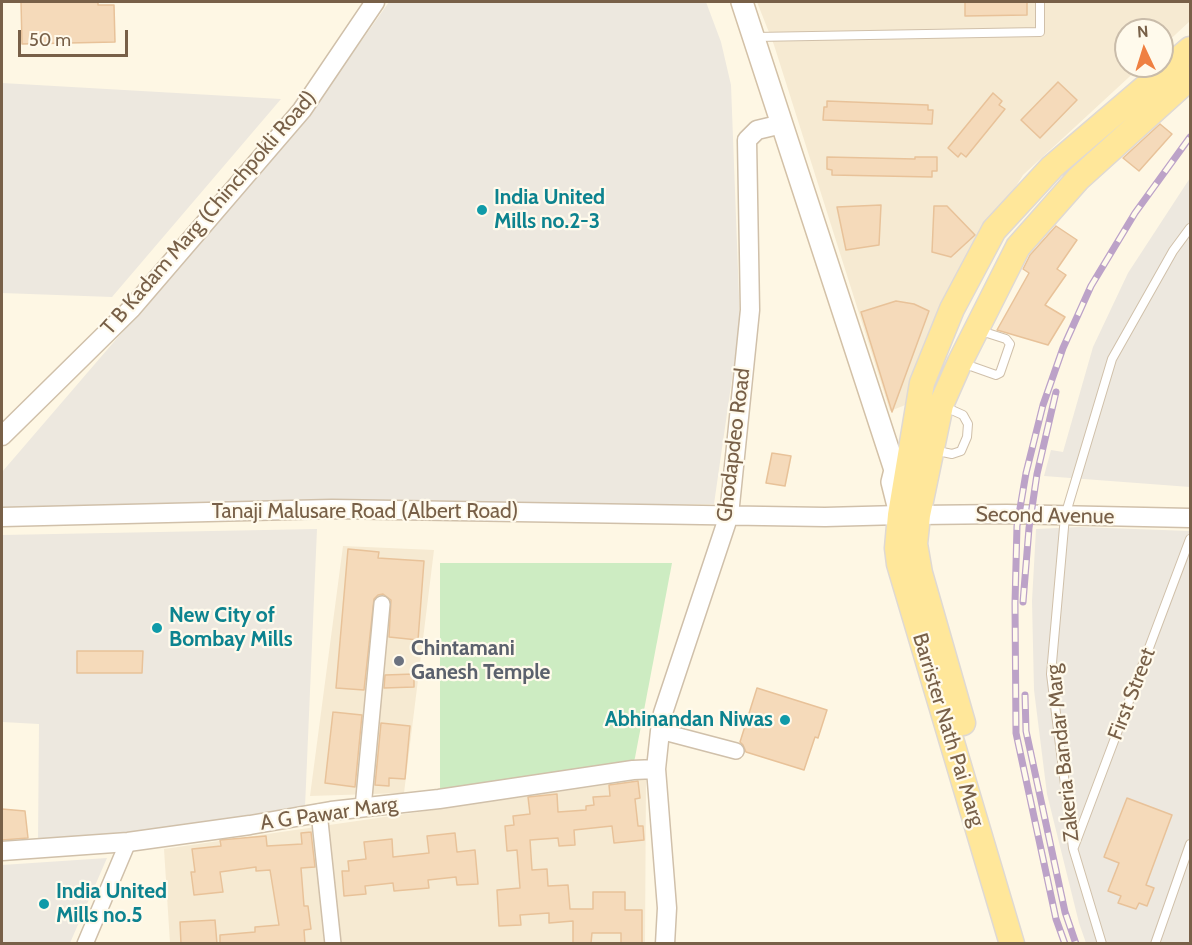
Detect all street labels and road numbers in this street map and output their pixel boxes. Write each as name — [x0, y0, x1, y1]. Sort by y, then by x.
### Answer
street label: T B Kadam Marg (Chinchpokli Road) — [96, 86, 322, 340]
street label: Ghodapdeo Road — [712, 367, 756, 523]
street label: Tanaji Malusare Road (Albert Road) — [212, 499, 518, 525]
street label: Second Avenue — [975, 502, 1115, 530]
street label: Barrister Nath Pai Marg — [907, 630, 989, 830]
street label: First Street — [1103, 644, 1161, 744]
street label: Zakeria Bandar Marg — [1041, 663, 1085, 843]
street label: A G Pawar Marg — [259, 792, 399, 836]

